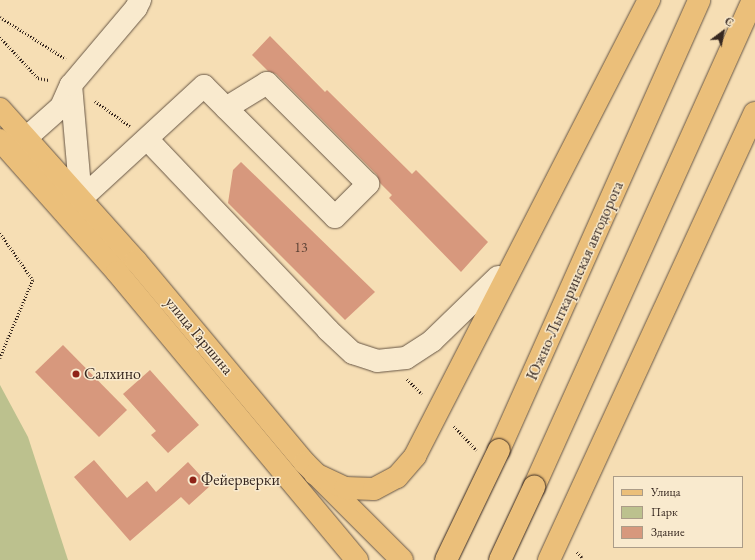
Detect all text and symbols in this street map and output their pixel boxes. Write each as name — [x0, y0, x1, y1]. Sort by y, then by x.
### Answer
north arrow — [703, 12, 743, 52]
text: С — [722, 14, 736, 30]
street label: Южно-Лыткаринская автодорога — [522, 178, 628, 384]
house number: 13 — [294, 239, 308, 255]
street label: улица Гаршина — [161, 293, 237, 379]
place label: Салхино — [84, 364, 141, 384]
marker: Салхино — [71, 369, 81, 379]
place label: Фейерверки — [201, 470, 280, 490]
marker: Фейерверки — [188, 475, 198, 485]
legend — [613, 476, 743, 548]
text: Улица — [651, 484, 681, 500]
text: Парк — [651, 504, 678, 520]
text: Здание — [651, 524, 685, 540]

